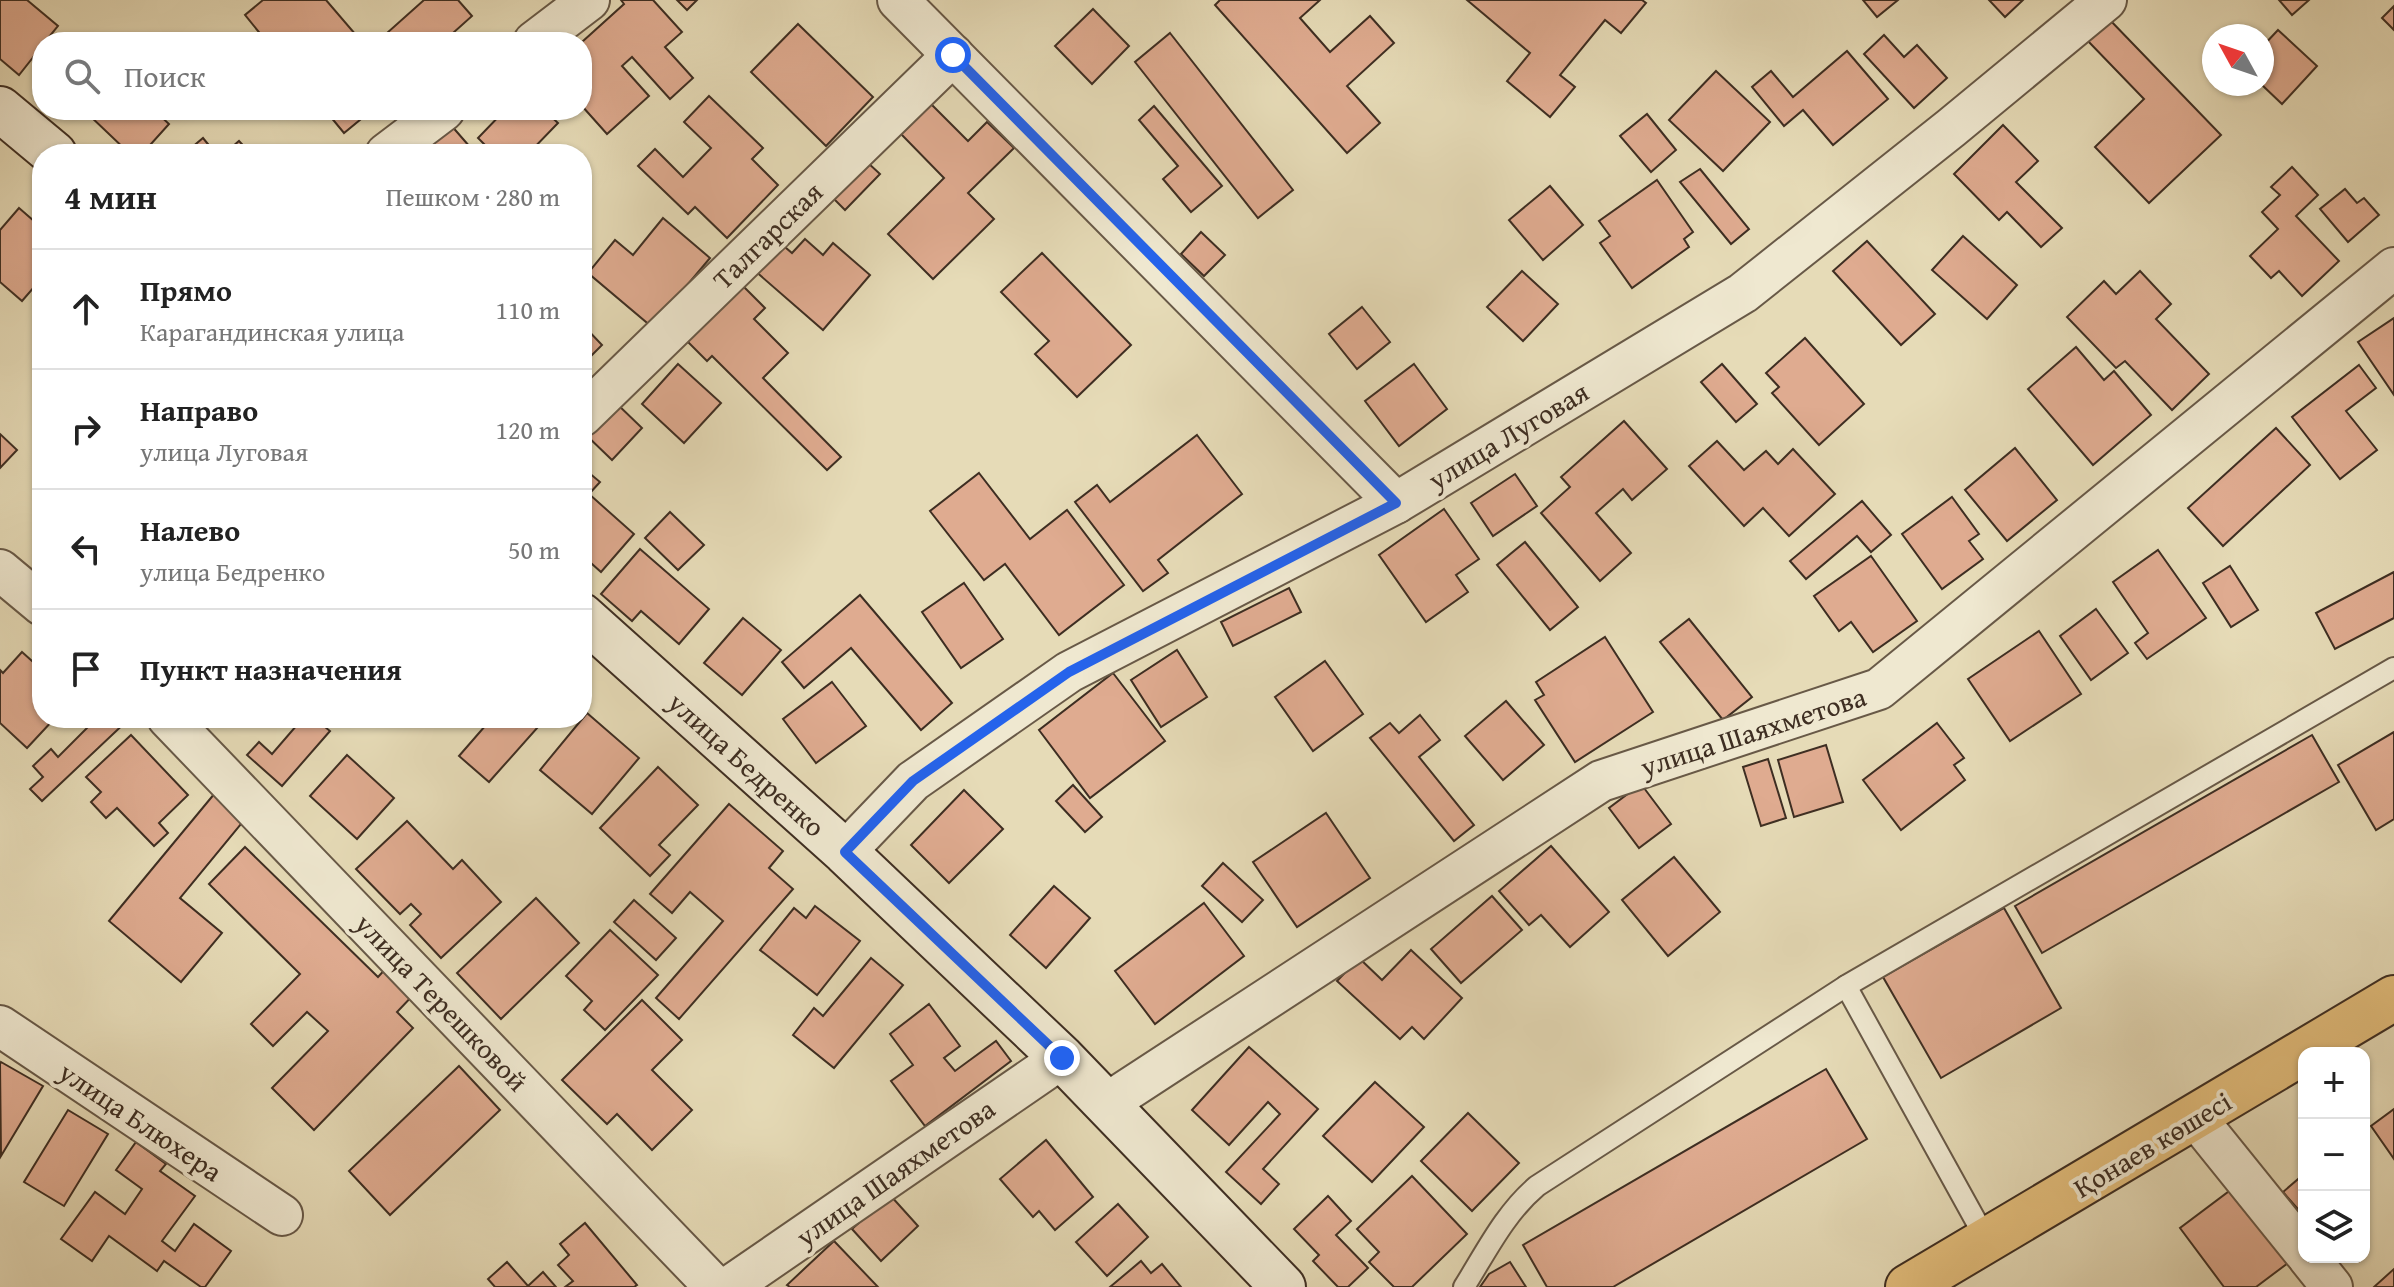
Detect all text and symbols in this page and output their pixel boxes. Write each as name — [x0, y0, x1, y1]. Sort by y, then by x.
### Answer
north arrow — [2202, 24, 2274, 96]
search box — [32, 32, 592, 120]
route start — [935, 37, 971, 73]
icon: search — [60, 54, 104, 98]
text: Поиск — [124, 54, 206, 98]
text: 4 мин — [64, 172, 157, 221]
street label: Талгарская — [703, 172, 831, 298]
text: Пешком · 280 m — [386, 177, 560, 216]
text: Прямо — [140, 268, 232, 312]
icon: ahead — [64, 287, 108, 331]
text: 110 m — [495, 290, 560, 329]
text: Карагандинская улица — [140, 312, 404, 351]
street label: улица Луговая — [1419, 371, 1596, 500]
text: Направо — [140, 388, 258, 432]
icon: right — [64, 407, 108, 451]
text: 120 m — [495, 410, 560, 449]
text: улица Луговая — [140, 432, 308, 471]
text: Налево — [140, 508, 240, 552]
icon: left — [64, 527, 108, 571]
text: 50 m — [508, 530, 560, 569]
text: улица Бедренко — [140, 552, 325, 591]
icon: arrive — [64, 647, 108, 691]
text: Пункт назначения — [140, 647, 402, 691]
street label: улица Шаяхметова — [1634, 675, 1872, 787]
street label: улица Бедренко — [658, 681, 835, 846]
street label: улица Терешковой — [345, 903, 538, 1100]
route end — [1044, 1040, 1080, 1076]
map controls — [2298, 1047, 2370, 1263]
button: + — [2298, 1047, 2370, 1119]
street label: улица Блюхера — [50, 1051, 231, 1191]
street label: Қонаев көшесі — [2065, 1080, 2239, 1207]
street label: улица Шаяхметова — [786, 1087, 1004, 1257]
button: − — [2298, 1119, 2370, 1191]
button: layers — [2298, 1191, 2370, 1263]

